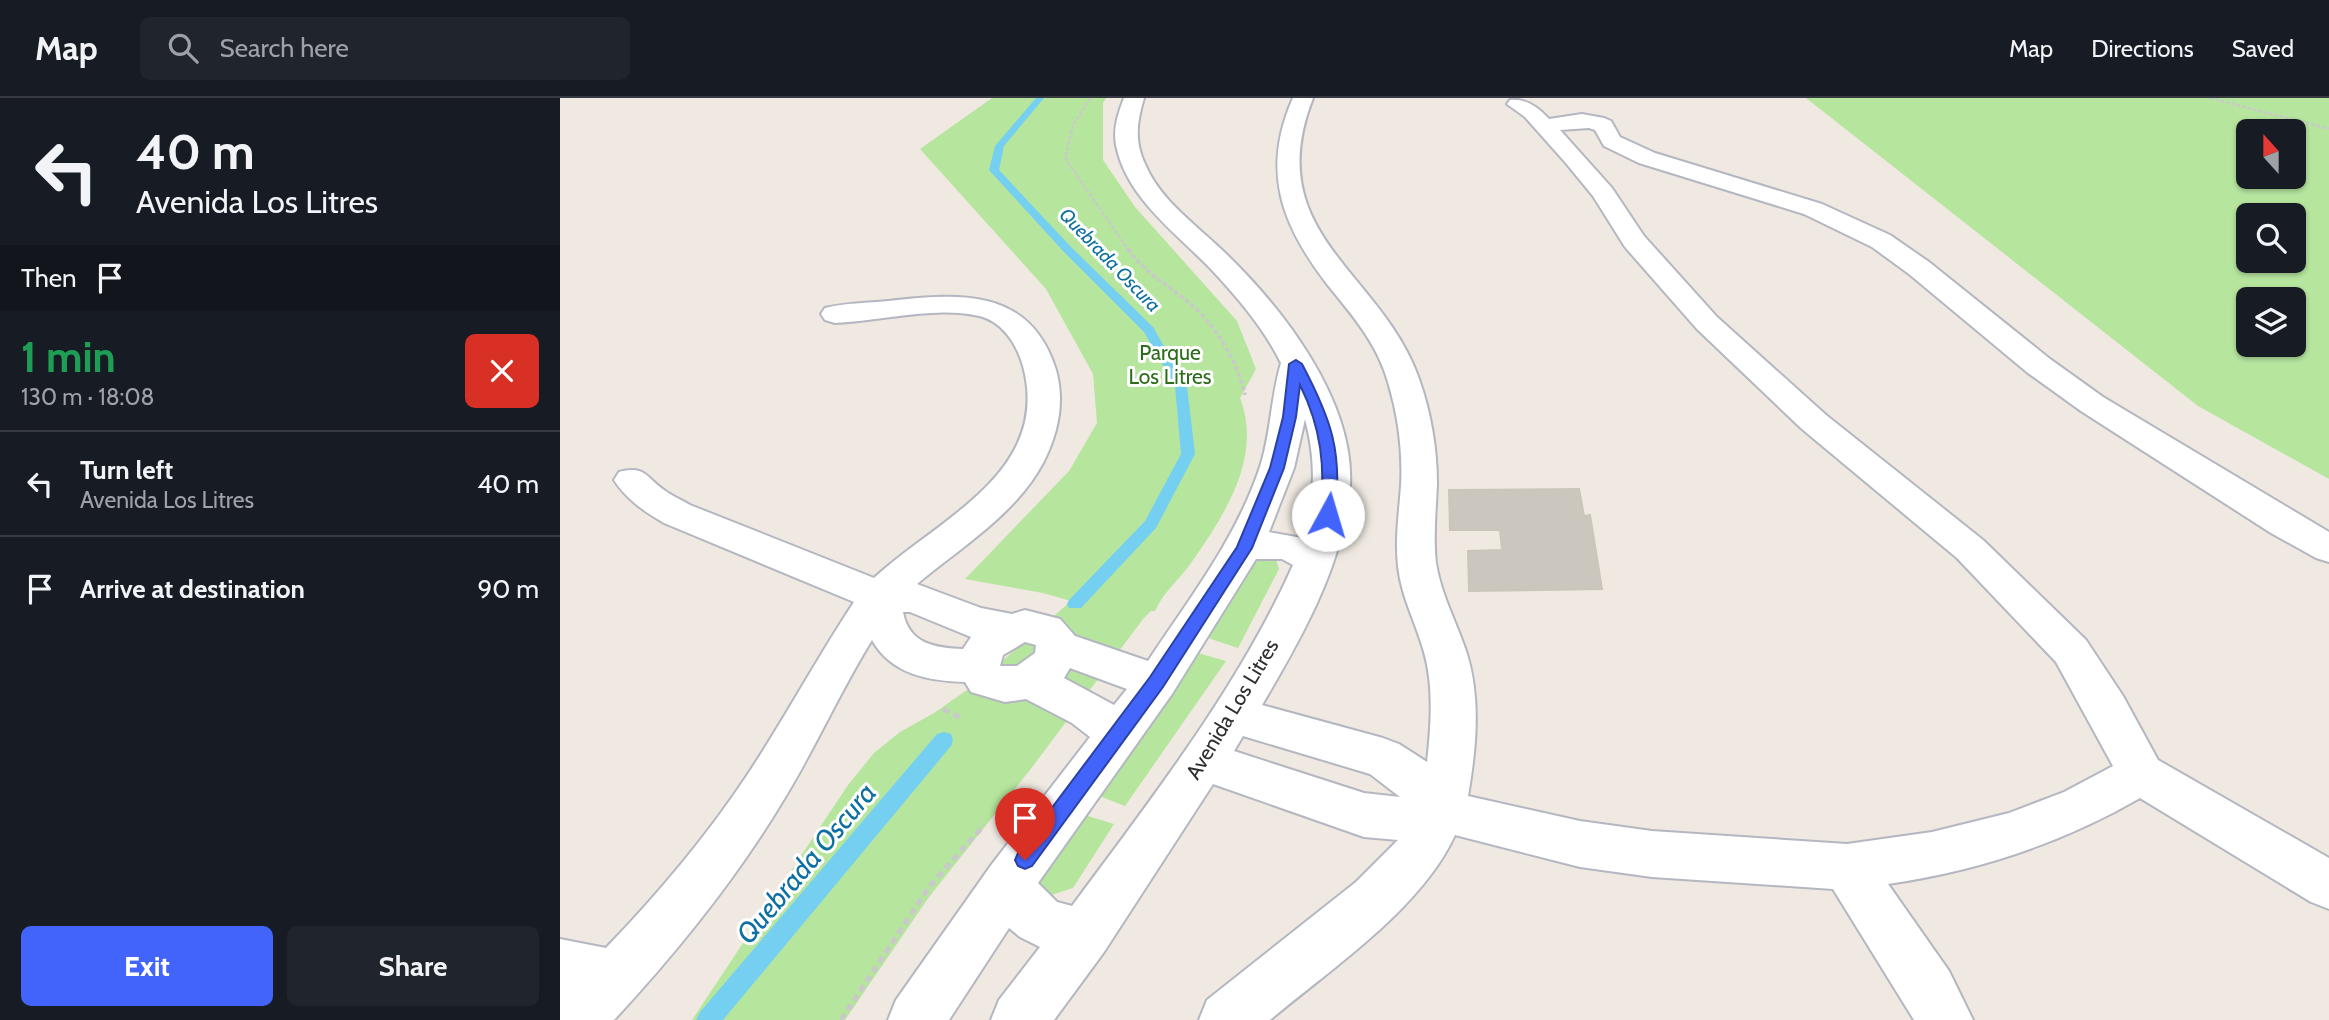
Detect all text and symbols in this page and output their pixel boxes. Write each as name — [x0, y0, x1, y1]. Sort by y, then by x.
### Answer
search box — [140, 17, 630, 80]
text: Map — [35, 28, 98, 68]
icon: search — [164, 29, 202, 67]
text: Search here — [220, 32, 349, 64]
text: Map — [2009, 34, 2053, 63]
text: Directions — [2091, 34, 2194, 63]
text: Saved — [2232, 34, 2294, 63]
north arrow — [2236, 119, 2306, 189]
map controls — [2236, 119, 2306, 357]
text: 40 m — [136, 122, 255, 181]
icon: left — [21, 126, 112, 217]
text: Avenida Los Litres — [136, 182, 378, 221]
water label: Quebrada Oscura — [1055, 203, 1165, 317]
button: search — [2236, 203, 2306, 273]
icon: arrive — [91, 259, 129, 297]
text: Then — [21, 262, 77, 294]
button: layers — [2236, 287, 2306, 357]
text: 1 min — [21, 331, 116, 383]
button: close — [465, 334, 539, 408]
park label: Parque Los Litres — [1128, 340, 1212, 389]
text: 130 m · 18:08 — [21, 383, 154, 411]
text: Turn left — [80, 454, 173, 486]
icon: left — [21, 465, 59, 503]
text: 40 m — [477, 468, 539, 500]
position arrow — [1291, 478, 1365, 552]
text: Avenida Los Litres — [80, 486, 254, 514]
icon: arrive — [21, 570, 59, 608]
text: Arrive at destination — [80, 573, 305, 605]
text: 90 m — [477, 573, 539, 605]
street label: Avenida Los Litres — [1180, 634, 1284, 784]
water label: Quebrada Oscura — [729, 776, 883, 950]
pin — [995, 788, 1055, 860]
icon: arrive — [1006, 799, 1044, 837]
button: Exit — [21, 926, 273, 1006]
button: Share — [287, 926, 539, 1006]

